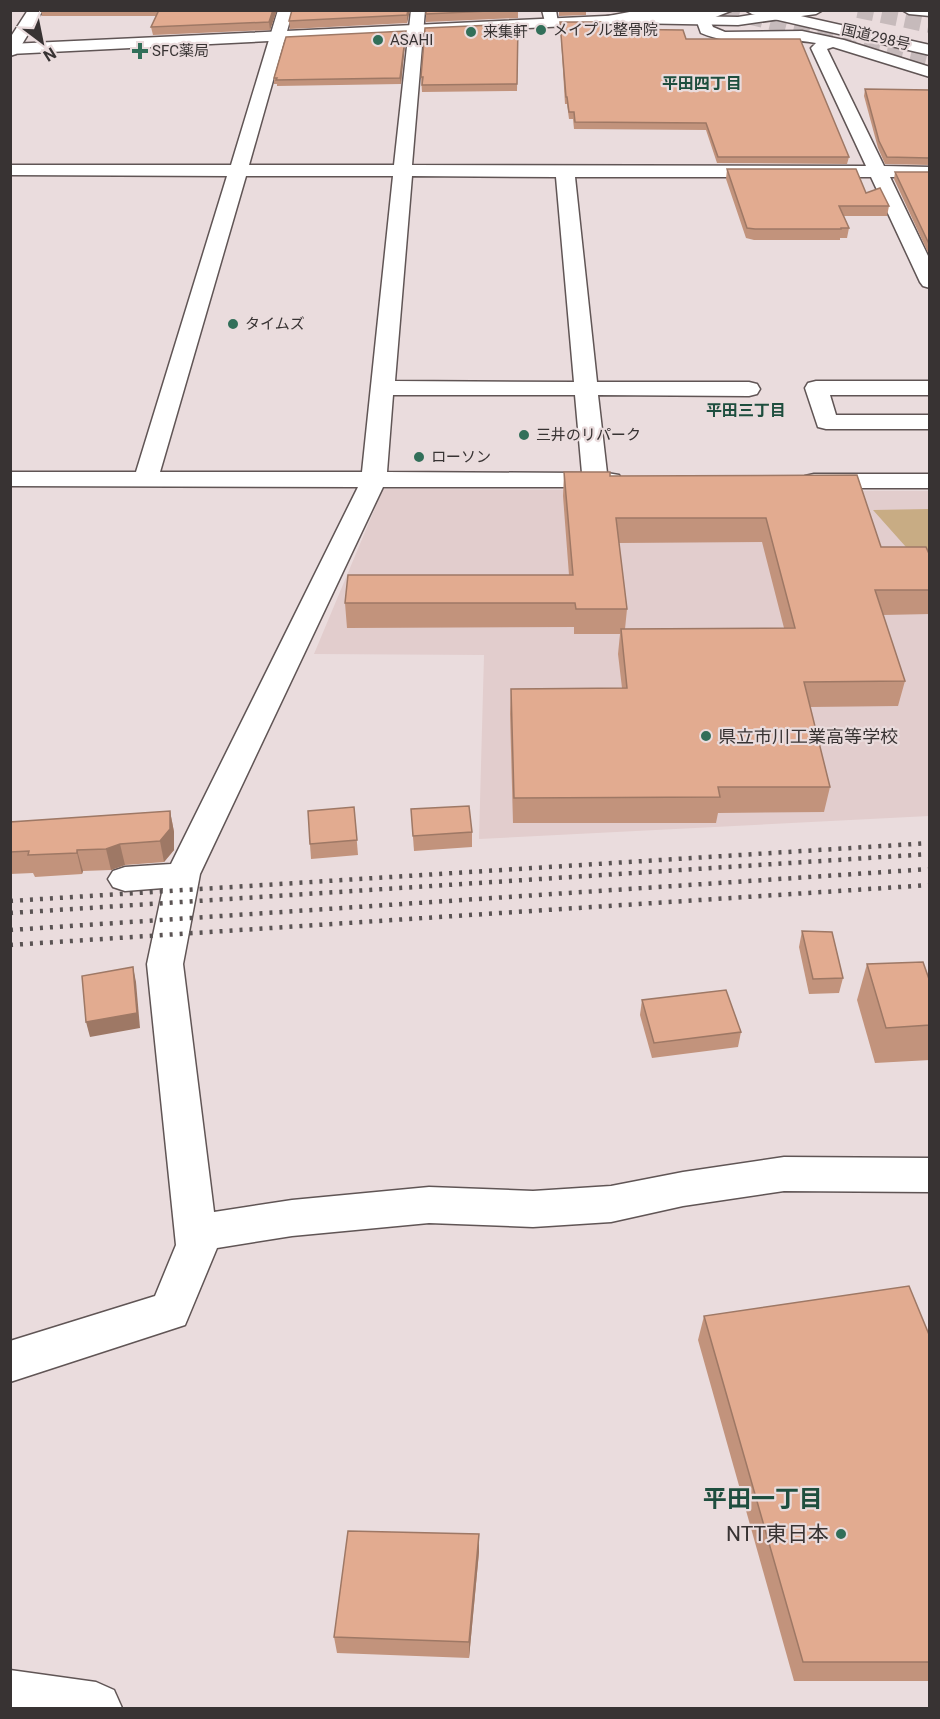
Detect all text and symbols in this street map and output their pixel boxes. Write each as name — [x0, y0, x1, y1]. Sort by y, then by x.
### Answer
north arrow — [12, 12, 72, 72]
street label: 国道298号 — [840, 20, 912, 54]
place label: メイプル整骨院 — [553, 21, 658, 39]
place label: 来集軒 — [483, 23, 528, 41]
marker: メイプル整骨院 — [534, 23, 548, 37]
marker: 来集軒 — [464, 25, 478, 39]
place label: ASAHI — [390, 31, 433, 49]
marker: ASAHI — [371, 33, 385, 47]
place label: SFC薬局 — [152, 42, 209, 60]
text: N — [40, 43, 60, 65]
marker: SFC薬局 — [133, 44, 147, 58]
district label: 平田四丁目 — [662, 74, 742, 93]
place label: タイムズ — [245, 315, 305, 333]
marker: タイムズ — [226, 317, 240, 331]
district label: 平田三丁目 — [706, 401, 786, 420]
place label: 三井のリパーク — [536, 426, 641, 444]
marker: 三井のリパーク — [517, 428, 531, 442]
place label: ローソン — [431, 448, 491, 466]
marker: ローソン — [412, 450, 426, 464]
place label: 県立市川工業高等学校 — [718, 726, 898, 747]
marker: 県立市川工業高等学校 — [699, 729, 713, 743]
district label: 平田一丁目 — [703, 1485, 823, 1513]
place label: NTT東日本 — [726, 1522, 829, 1546]
marker: NTT東日本 — [834, 1527, 848, 1541]

